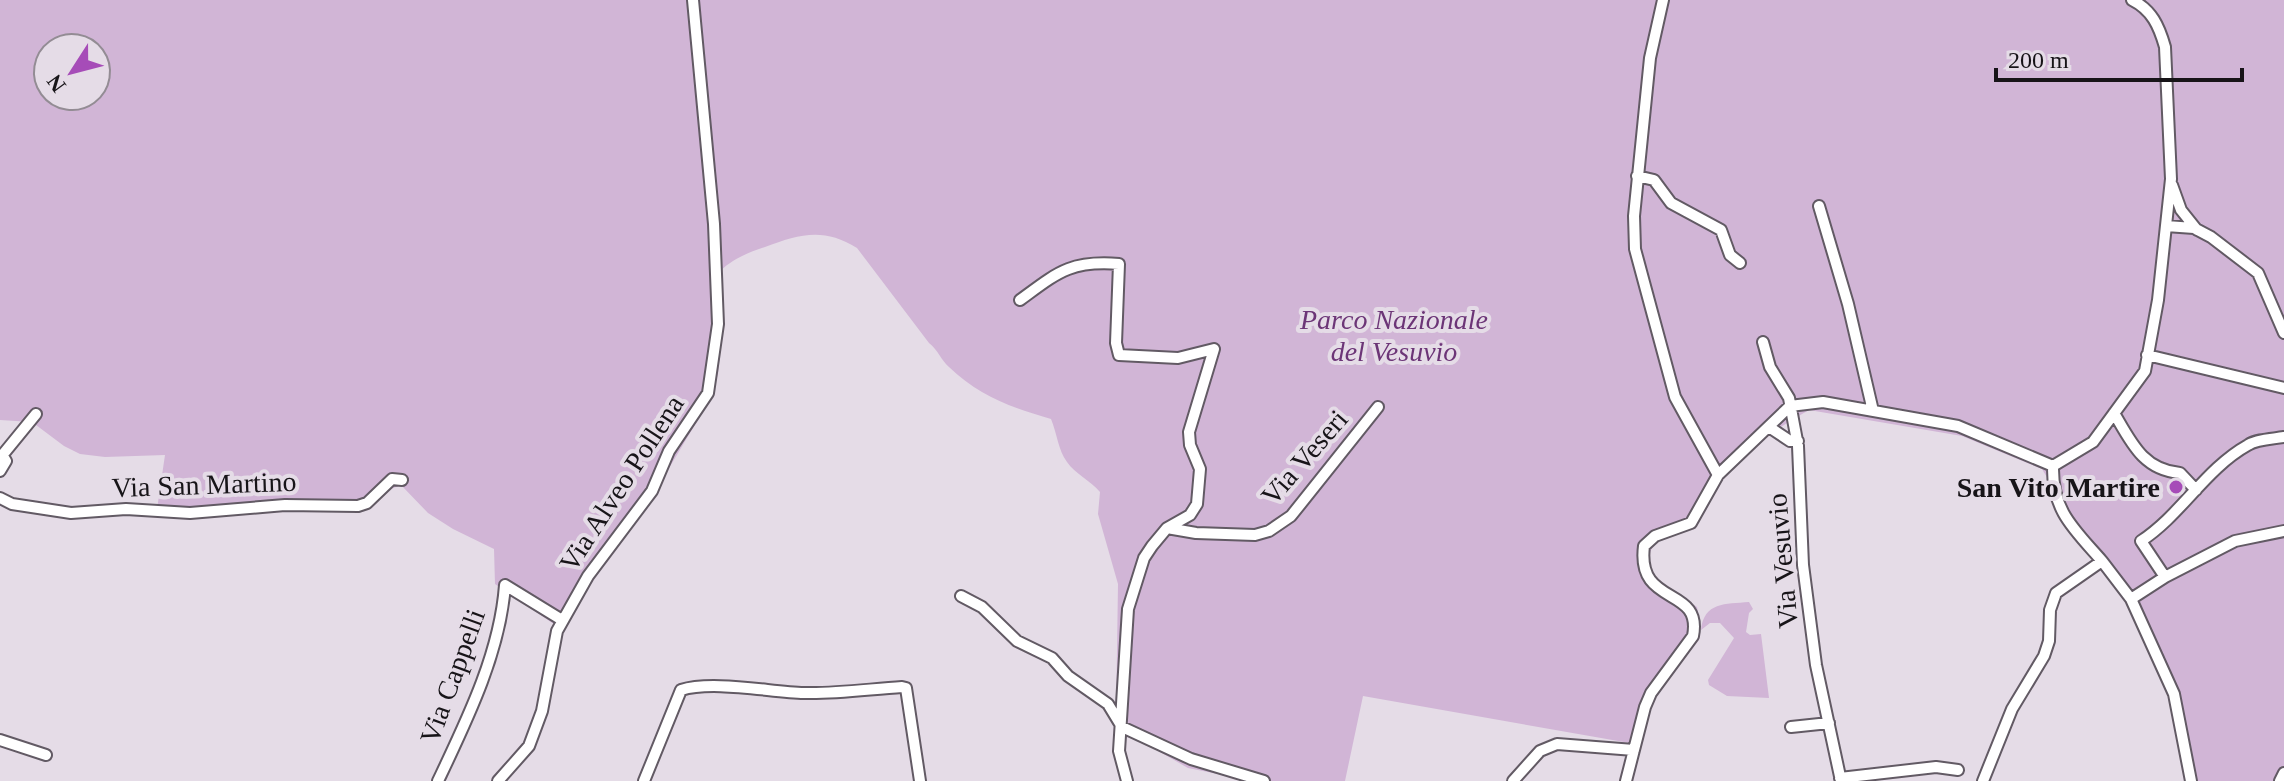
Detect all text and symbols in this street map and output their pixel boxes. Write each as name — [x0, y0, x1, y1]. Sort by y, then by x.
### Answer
north arrow — [32, 32, 112, 112]
scale bar — [1996, 32, 2242, 82]
text: 200 m — [2008, 47, 2069, 73]
text: N — [41, 70, 71, 97]
park label: Parco Nazionale del Vesuvio — [1299, 304, 1488, 367]
street label: Via Alveo Pollena — [553, 389, 690, 577]
street label: Via Veseri — [1255, 404, 1354, 511]
street label: Via San Martino — [111, 466, 297, 503]
place label: San Vito Martire — [1957, 472, 2160, 503]
marker: San Vito Martire — [2167, 478, 2185, 496]
street label: Via Vesuvio — [1761, 492, 1804, 630]
street label: Via Cappelli — [414, 605, 491, 748]

